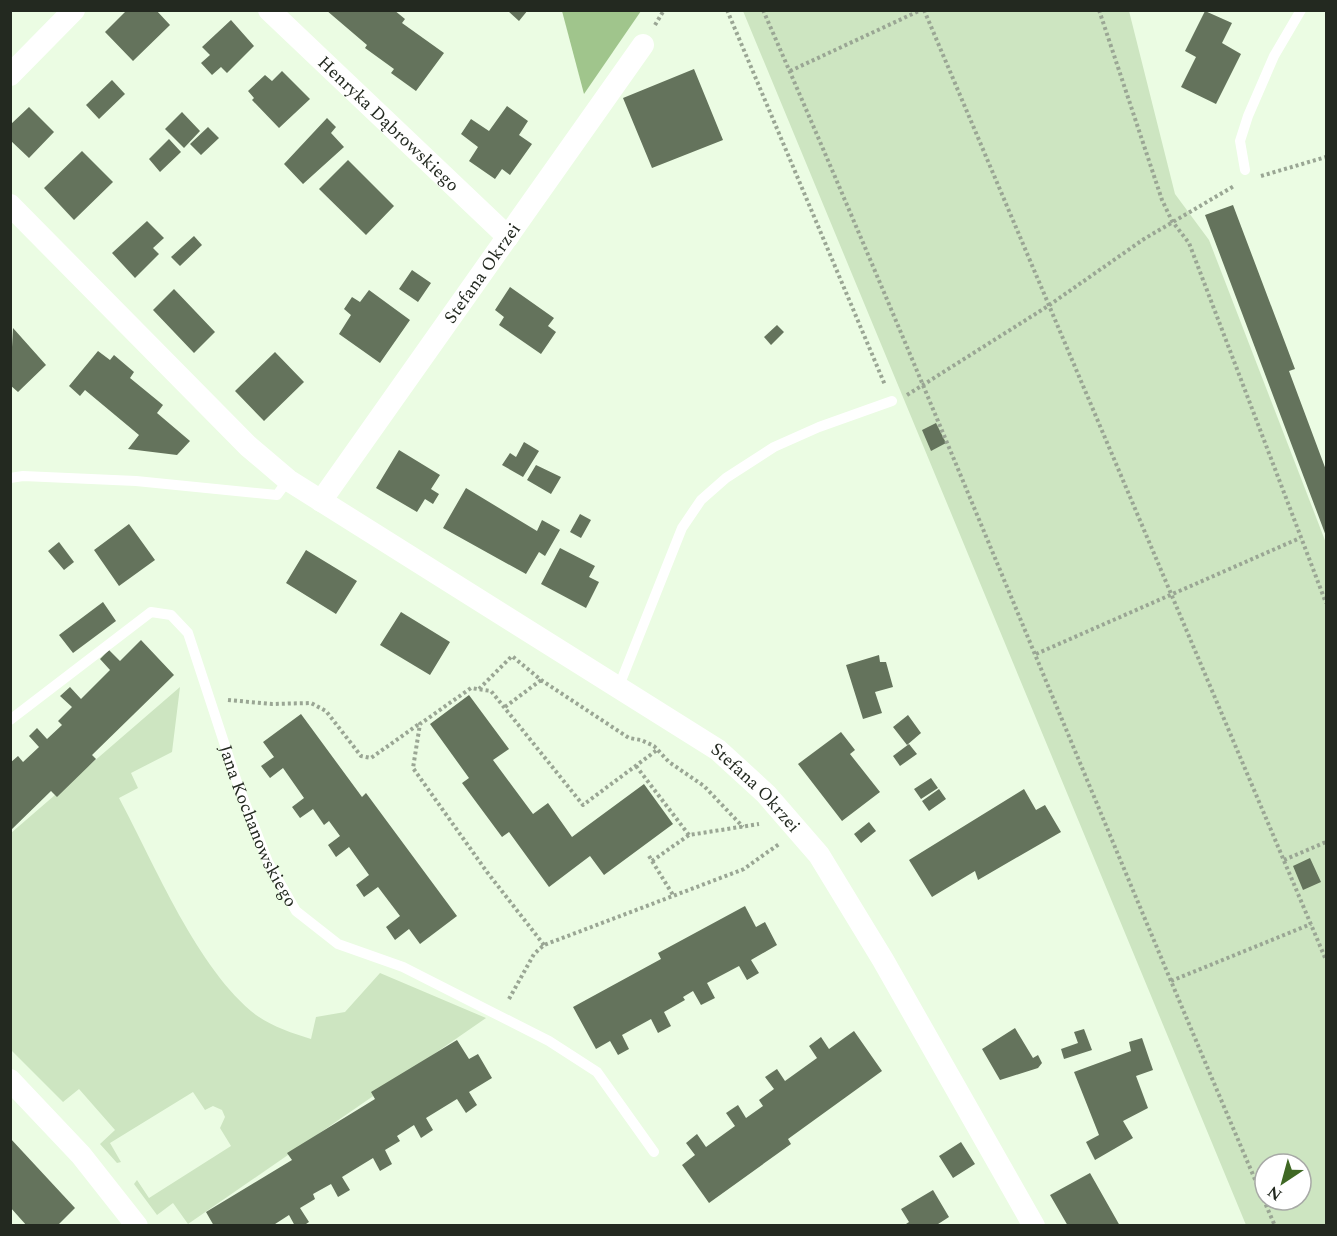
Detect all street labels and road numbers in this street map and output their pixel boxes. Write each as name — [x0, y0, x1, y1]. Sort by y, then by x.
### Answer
street label: Henryka Dąbrowskiego — [312, 49, 466, 198]
street label: Stefana Okrzei — [437, 217, 527, 329]
street label: Stefana Okrzei — [706, 735, 807, 838]
street label: Jana Kochanowskiego — [212, 741, 304, 912]

